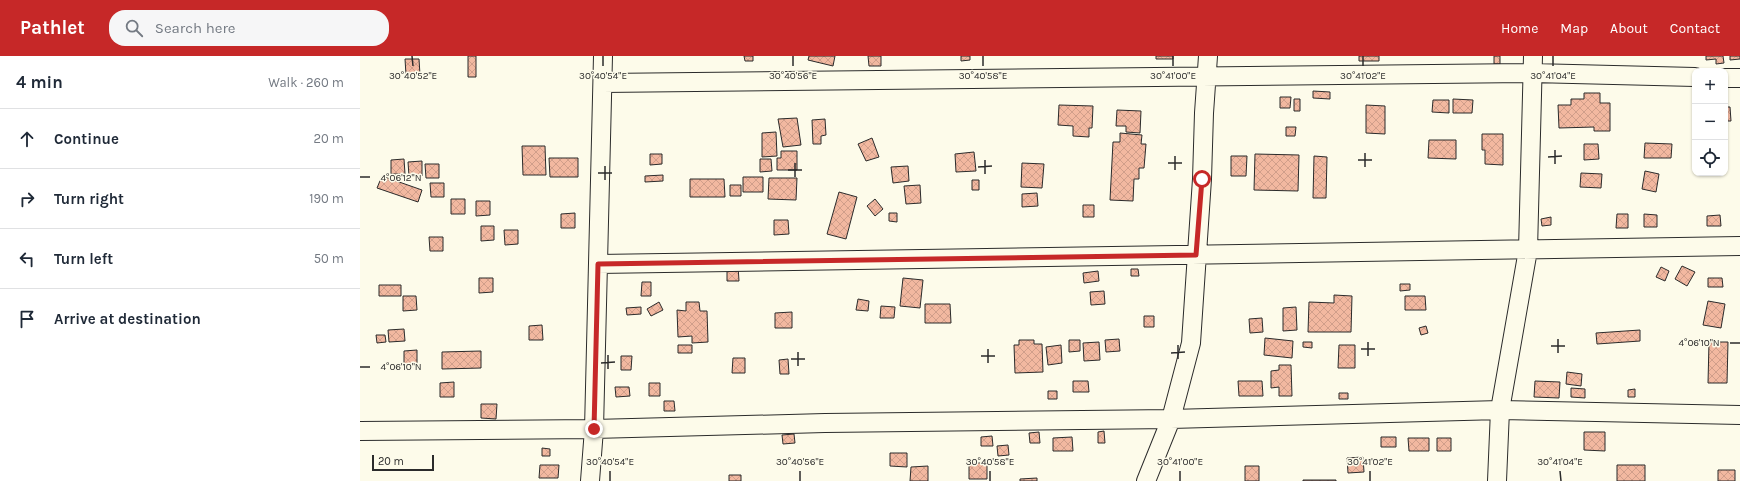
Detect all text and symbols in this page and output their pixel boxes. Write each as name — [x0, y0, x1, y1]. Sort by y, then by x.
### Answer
search box — [109, 10, 389, 46]
text: Pathlet — [20, 17, 85, 39]
icon: search — [123, 17, 145, 39]
text: Search here — [155, 19, 236, 37]
text: Home — [1501, 20, 1538, 37]
text: Map — [1560, 20, 1588, 37]
text: About — [1610, 20, 1648, 37]
text: Contact — [1670, 20, 1720, 37]
map controls — [1692, 68, 1728, 176]
button: + — [1692, 68, 1728, 104]
text: 30°40'52"E — [389, 70, 437, 82]
text: 30°40'54"E — [579, 70, 627, 82]
text: 30°40'56"E — [769, 70, 817, 82]
text: 30°40'58"E — [959, 70, 1007, 82]
text: 30°41'00"E — [1150, 70, 1196, 82]
text: 30°41'02"E — [1340, 70, 1386, 82]
text: 30°41'04"E — [1530, 70, 1576, 82]
text: 4 min — [16, 72, 63, 92]
text: Walk · 260 m — [268, 75, 344, 90]
button: − — [1692, 104, 1728, 140]
icon: ahead — [16, 128, 38, 150]
text: Continue — [54, 130, 119, 148]
text: 20 m — [314, 131, 344, 146]
button: locate — [1692, 140, 1728, 176]
route start — [1193, 170, 1211, 188]
text: 4°06'12"N — [381, 172, 422, 184]
icon: right — [16, 188, 38, 210]
text: Turn right — [54, 190, 124, 208]
text: 190 m — [309, 191, 344, 206]
icon: left — [16, 248, 38, 270]
text: Turn left — [54, 250, 113, 268]
text: 50 m — [314, 251, 344, 266]
icon: arrive — [16, 308, 38, 330]
text: Arrive at destination — [54, 310, 201, 328]
text: 4°06'10"N — [1678, 337, 1720, 349]
text: 4°06'10"N — [380, 361, 422, 373]
route end — [585, 420, 603, 438]
scale bar — [372, 453, 434, 472]
text: 20 m — [378, 455, 404, 468]
text: 30°40'54"E — [586, 456, 634, 468]
text: 30°40'56"E — [776, 456, 824, 468]
text: 30°40'58"E — [966, 456, 1014, 468]
text: 30°41'00"E — [1157, 456, 1203, 468]
text: 30°41'02"E — [1347, 456, 1393, 468]
text: 30°41'04"E — [1537, 456, 1583, 468]

